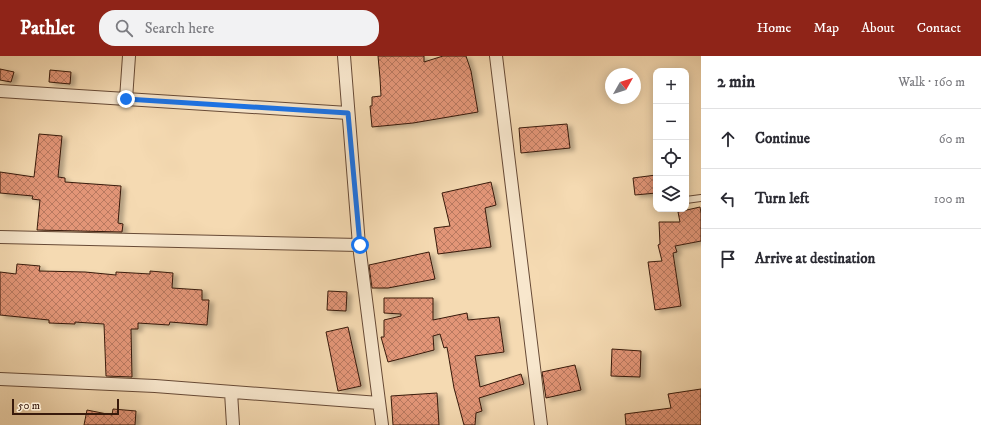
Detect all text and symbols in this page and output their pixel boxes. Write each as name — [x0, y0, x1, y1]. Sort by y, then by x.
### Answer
search box — [99, 10, 379, 46]
text: Pathlet — [20, 17, 75, 40]
icon: search — [113, 17, 135, 39]
text: Search here — [145, 19, 214, 38]
text: Home — [757, 19, 791, 37]
text: Map — [813, 19, 839, 37]
text: About — [861, 19, 895, 37]
text: Contact — [917, 19, 961, 37]
north arrow — [605, 68, 641, 104]
map controls — [653, 68, 689, 212]
button: + — [653, 68, 689, 104]
text: 2 min — [717, 71, 755, 93]
text: Walk · 160 m — [898, 74, 965, 90]
route end — [117, 90, 135, 108]
button: − — [653, 104, 689, 140]
icon: ahead — [717, 128, 739, 150]
text: Continue — [755, 129, 810, 148]
text: 60 m — [939, 131, 965, 147]
button: locate — [653, 140, 689, 176]
button: layers — [653, 176, 689, 212]
icon: left — [717, 188, 739, 210]
text: Turn left — [755, 189, 809, 208]
text: 100 m — [934, 191, 965, 207]
route start — [351, 236, 369, 254]
icon: arrive — [717, 248, 739, 270]
text: Arrive at destination — [755, 249, 875, 268]
scale bar — [12, 397, 119, 416]
text: 50 m — [18, 399, 40, 413]

